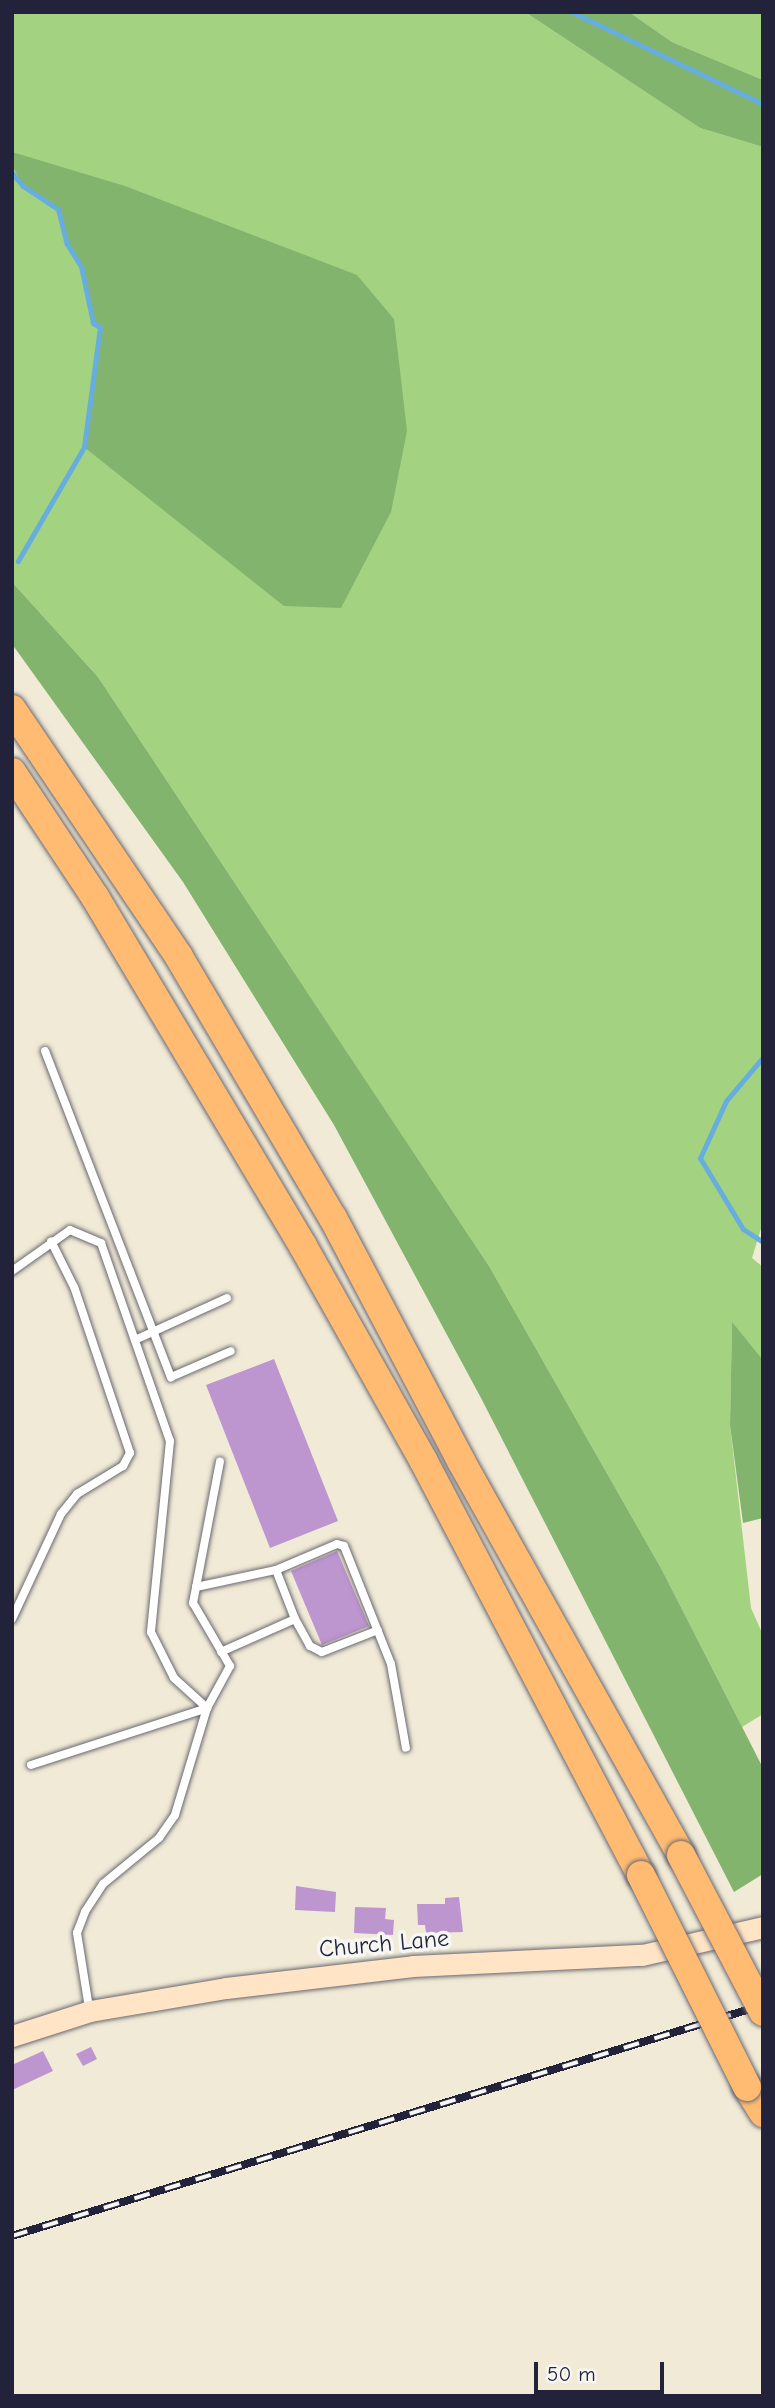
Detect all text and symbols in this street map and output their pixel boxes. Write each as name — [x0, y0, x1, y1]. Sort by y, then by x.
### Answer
street label: Church Lane — [318, 1924, 450, 1964]
scale bar — [537, 2348, 666, 2392]
text: 50 m — [547, 2362, 596, 2386]

